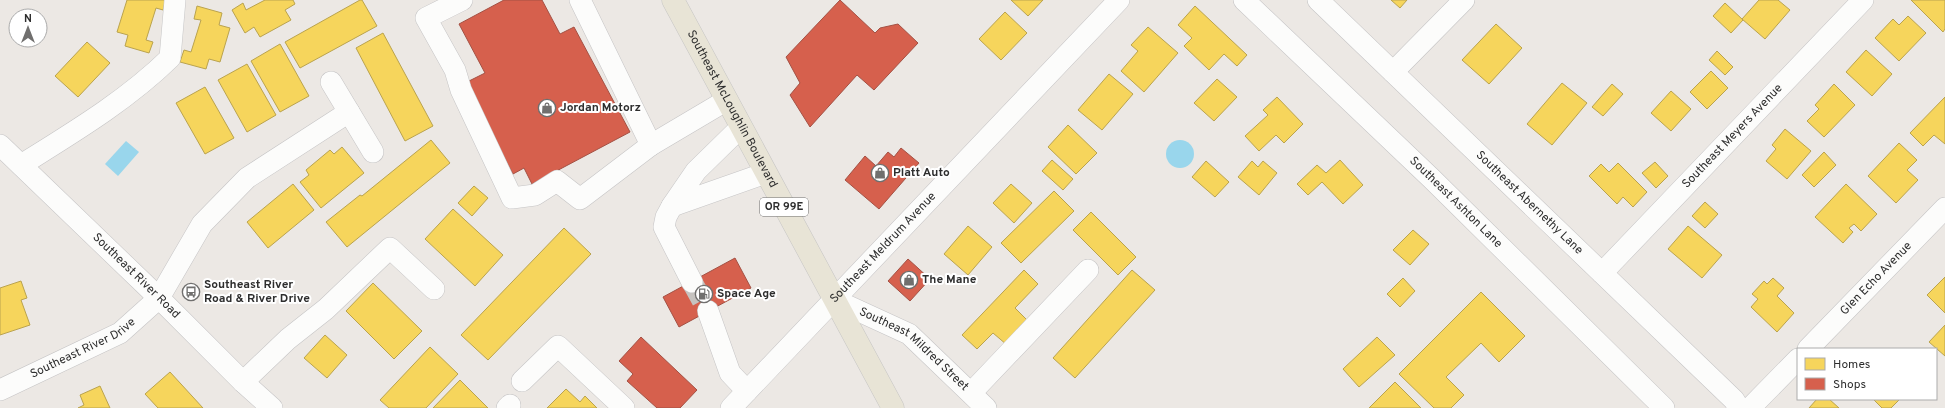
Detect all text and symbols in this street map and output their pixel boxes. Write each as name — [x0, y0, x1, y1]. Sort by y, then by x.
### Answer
north arrow — [8, 8, 48, 48]
text: N — [24, 12, 32, 26]
street label: Southeast McLoughlin Boulevard — [683, 28, 781, 191]
street label: Southeast Meyers Avenue — [1679, 81, 1786, 192]
shop icon: Jordan Motorz — [537, 98, 557, 118]
place label: Jordan Motorz — [560, 100, 641, 116]
street label: Southeast Abernethy Lane — [1472, 148, 1586, 258]
street label: Southeast Ashton Lane — [1406, 153, 1506, 252]
shop icon: Platt Auto — [870, 163, 890, 183]
place label: Platt Auto — [893, 165, 950, 181]
street label: Southeast Meldrum Avenue — [827, 189, 940, 307]
road number: OR 99E — [760, 198, 808, 216]
street label: Southeast River Road — [89, 230, 183, 322]
street label: Glen Echo Avenue — [1837, 239, 1916, 319]
shop icon: The Mane — [899, 270, 919, 290]
place label: The Mane — [922, 272, 977, 288]
place label: Southeast River Road & River Drive — [204, 277, 310, 307]
bus stop icon: Southeast River Road & River Drive — [181, 282, 201, 302]
fuel station icon: Space Age — [694, 284, 714, 304]
place label: Space Age — [717, 286, 776, 302]
street label: Southeast Mildred Street — [856, 304, 972, 395]
street label: Southeast River Drive — [28, 315, 139, 382]
legend — [1797, 348, 1937, 400]
text: Homes — [1833, 357, 1870, 373]
text: Shops — [1833, 377, 1866, 393]

